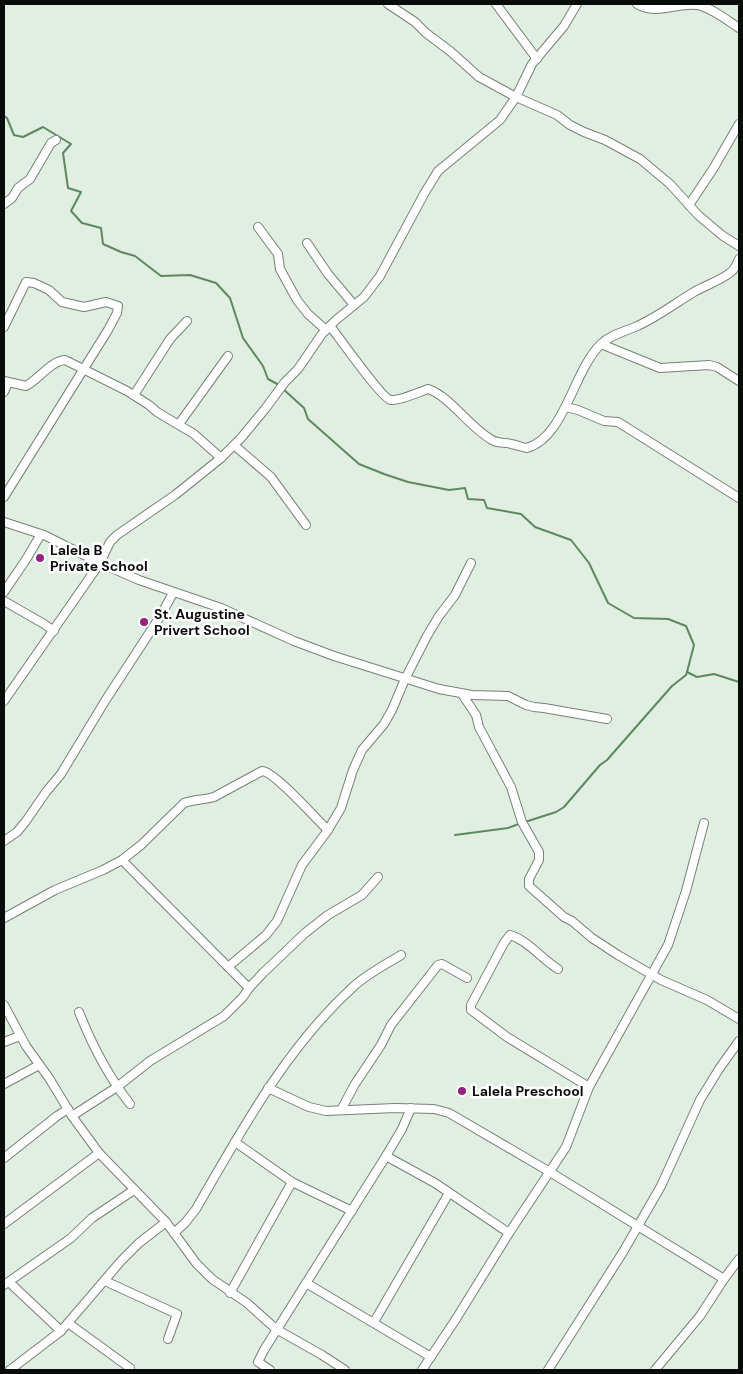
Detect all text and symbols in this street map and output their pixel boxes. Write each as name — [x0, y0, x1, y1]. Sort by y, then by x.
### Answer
place label: Lalela B Private School — [50, 541, 148, 575]
marker: Lalela B Private School — [34, 552, 46, 564]
place label: St. Augustine Privert School — [154, 605, 250, 639]
marker: St. Augustine Privert School — [138, 616, 150, 628]
place label: Lalela Preschool — [472, 1082, 583, 1100]
marker: Lalela Preschool — [456, 1085, 468, 1097]

